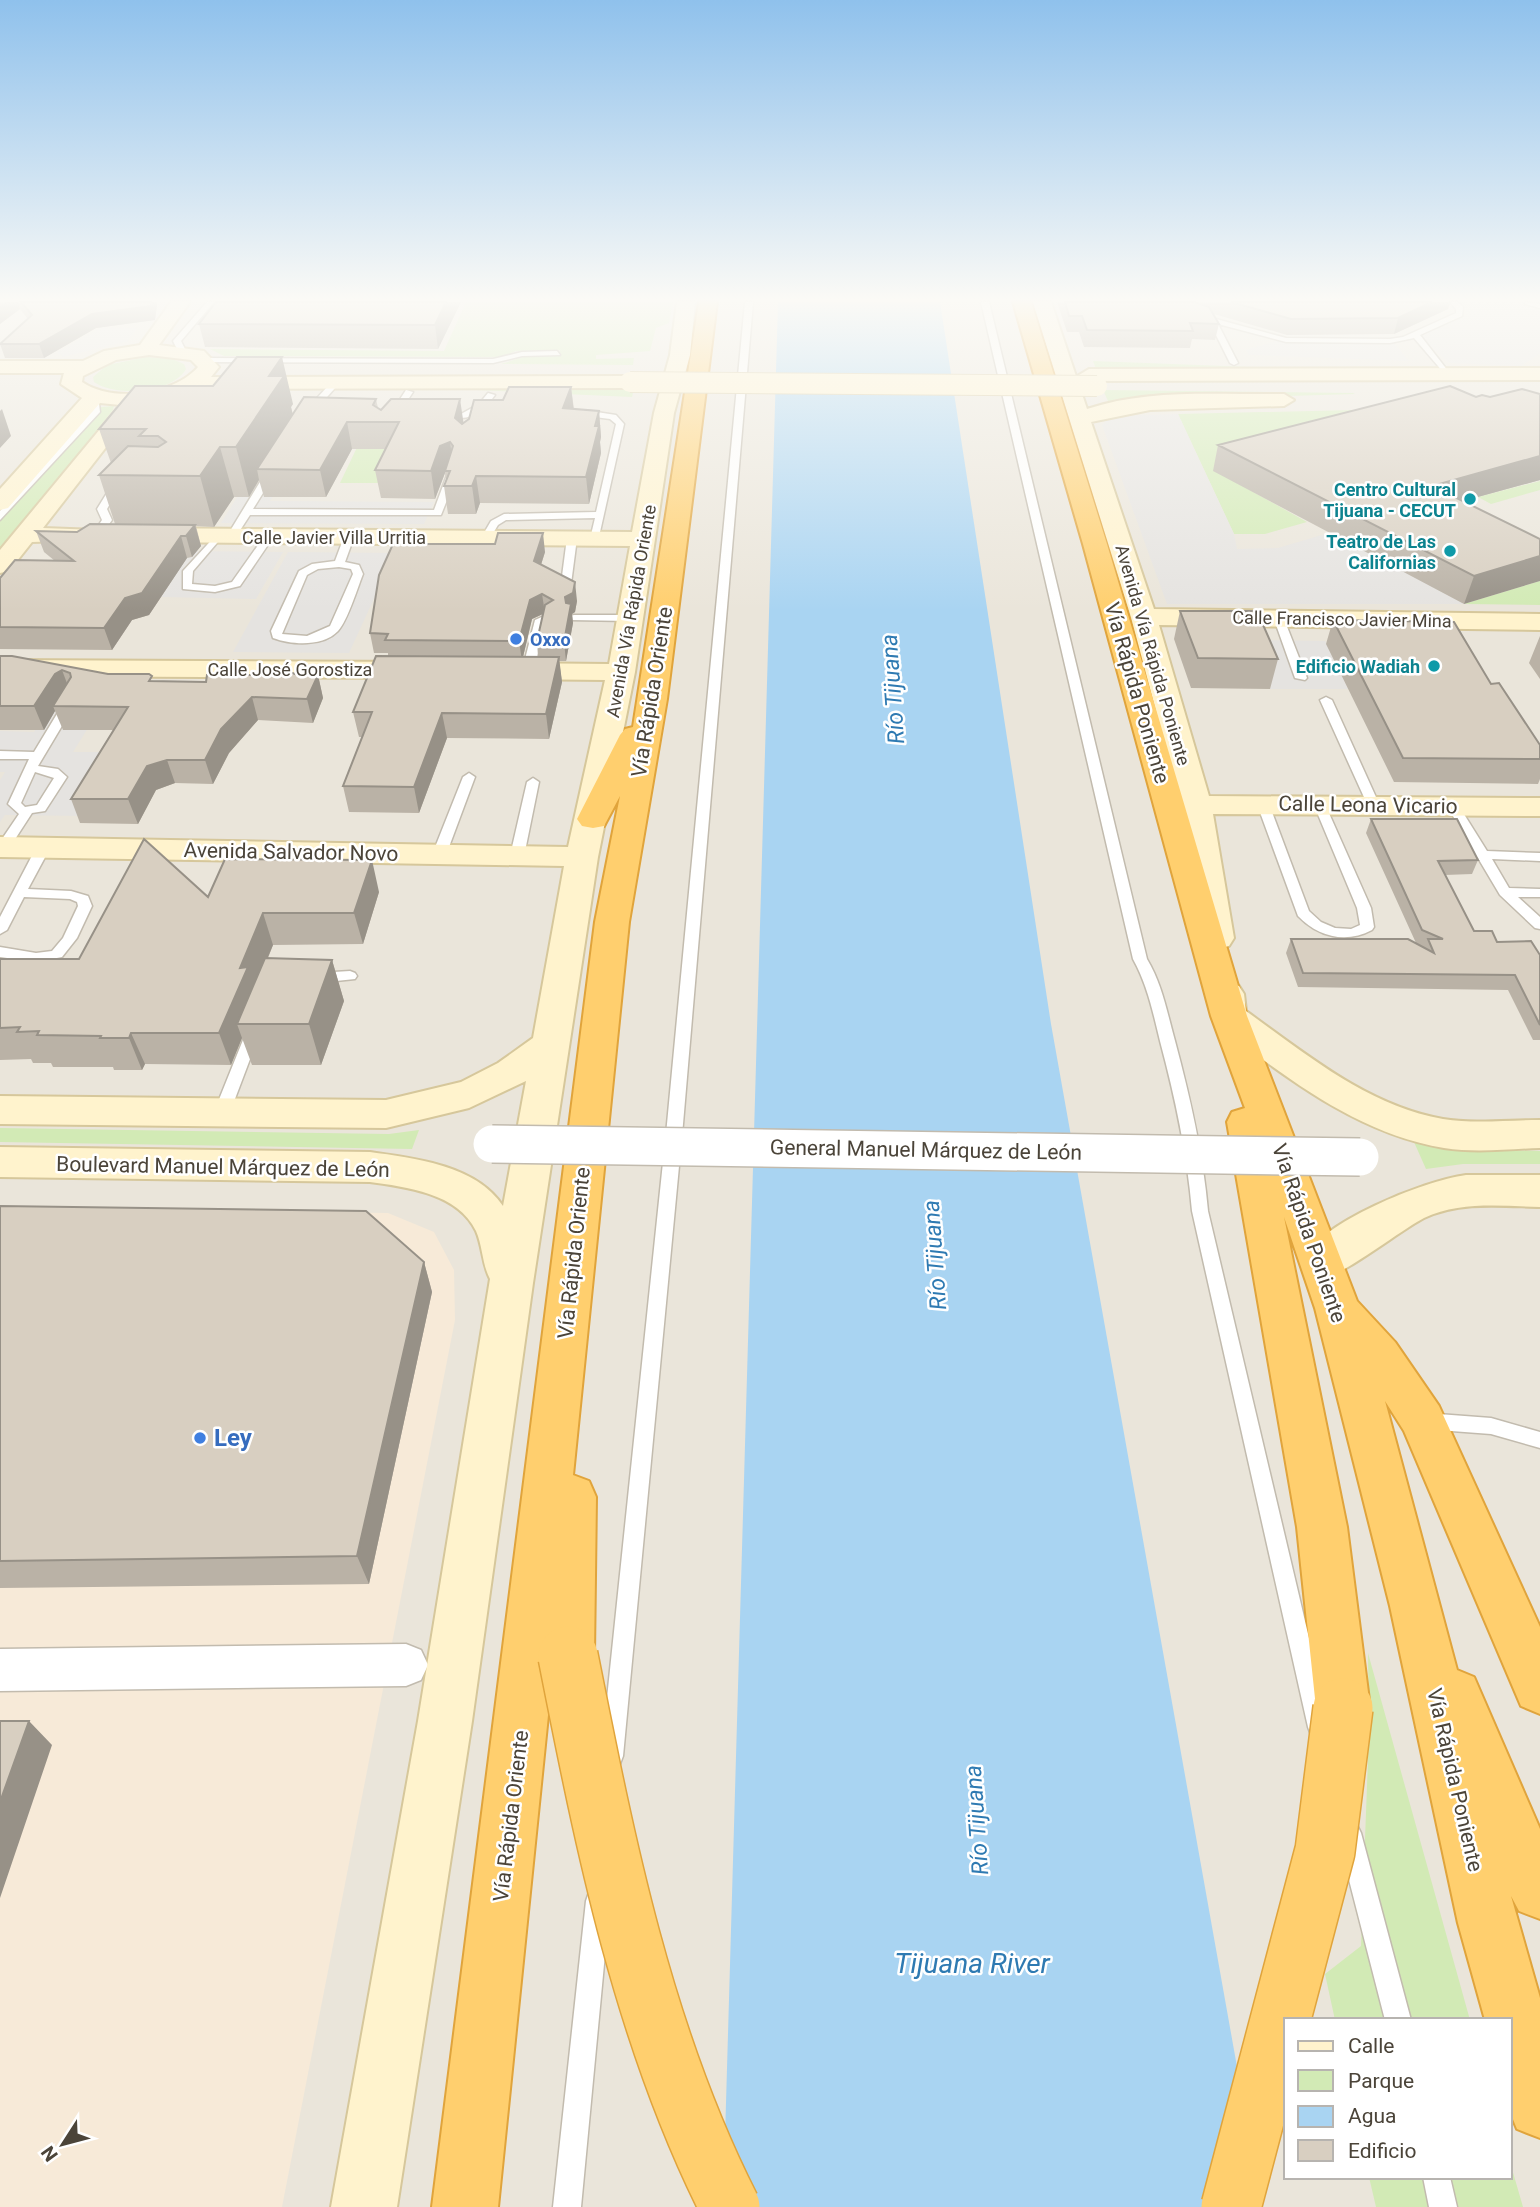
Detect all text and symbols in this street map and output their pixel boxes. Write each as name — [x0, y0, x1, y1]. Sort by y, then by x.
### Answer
place label: Centro Cultural Tijuana - CECUT — [1323, 479, 1456, 521]
marker: Centro Cultural Tijuana - CECUT — [1462, 491, 1478, 507]
street label: Avenida Vía Rápida Oriente — [602, 503, 660, 719]
street label: Calle Javier Villa Urritia — [242, 527, 426, 548]
place label: Teatro de Las Californias — [1326, 531, 1436, 573]
street label: Avenida Vía Rápida Poniente — [1111, 542, 1195, 768]
marker: Teatro de Las Californias — [1442, 543, 1458, 559]
street label: Vía Rápida Poniente — [1099, 599, 1175, 787]
street label: Vía Rápida Oriente — [626, 605, 678, 779]
street label: Calle Francisco Javier Mina — [1232, 607, 1452, 631]
place label: Oxxo — [530, 629, 571, 650]
marker: Oxxo — [508, 631, 524, 647]
water label: Río Tijuana — [876, 633, 910, 745]
place label: Edificio Wadiah — [1296, 656, 1420, 677]
marker: Edificio Wadiah — [1426, 658, 1442, 674]
street label: Calle José Gorostiza — [208, 659, 372, 680]
street label: Calle Leona Vicario — [1278, 791, 1458, 819]
street label: Avenida Salvador Novo — [183, 838, 399, 866]
street label: General Manuel Márquez de León — [770, 1135, 1082, 1165]
street label: Vía Rápida Poniente — [1267, 1140, 1351, 1326]
street label: Boulevard Manuel Márquez de León — [56, 1152, 390, 1182]
street label: Vía Rápida Oriente — [553, 1166, 595, 1340]
water label: Río Tijuana — [918, 1199, 952, 1311]
place label: Ley — [214, 1424, 253, 1452]
marker: Ley — [192, 1430, 208, 1446]
street label: Vía Rápida Poniente — [1422, 1686, 1488, 1874]
street label: Vía Rápida Oriente — [489, 1729, 533, 1903]
water label: Río Tijuana — [960, 1764, 994, 1876]
water label: Tijuana River — [894, 1947, 1051, 1980]
legend — [1284, 2018, 1512, 2179]
text: Calle — [1348, 2034, 1394, 2058]
text: Parque — [1348, 2069, 1414, 2093]
text: Agua — [1348, 2104, 1397, 2128]
north arrow — [28, 2109, 98, 2179]
text: Edificio — [1348, 2139, 1416, 2163]
text: N — [36, 2142, 63, 2166]

